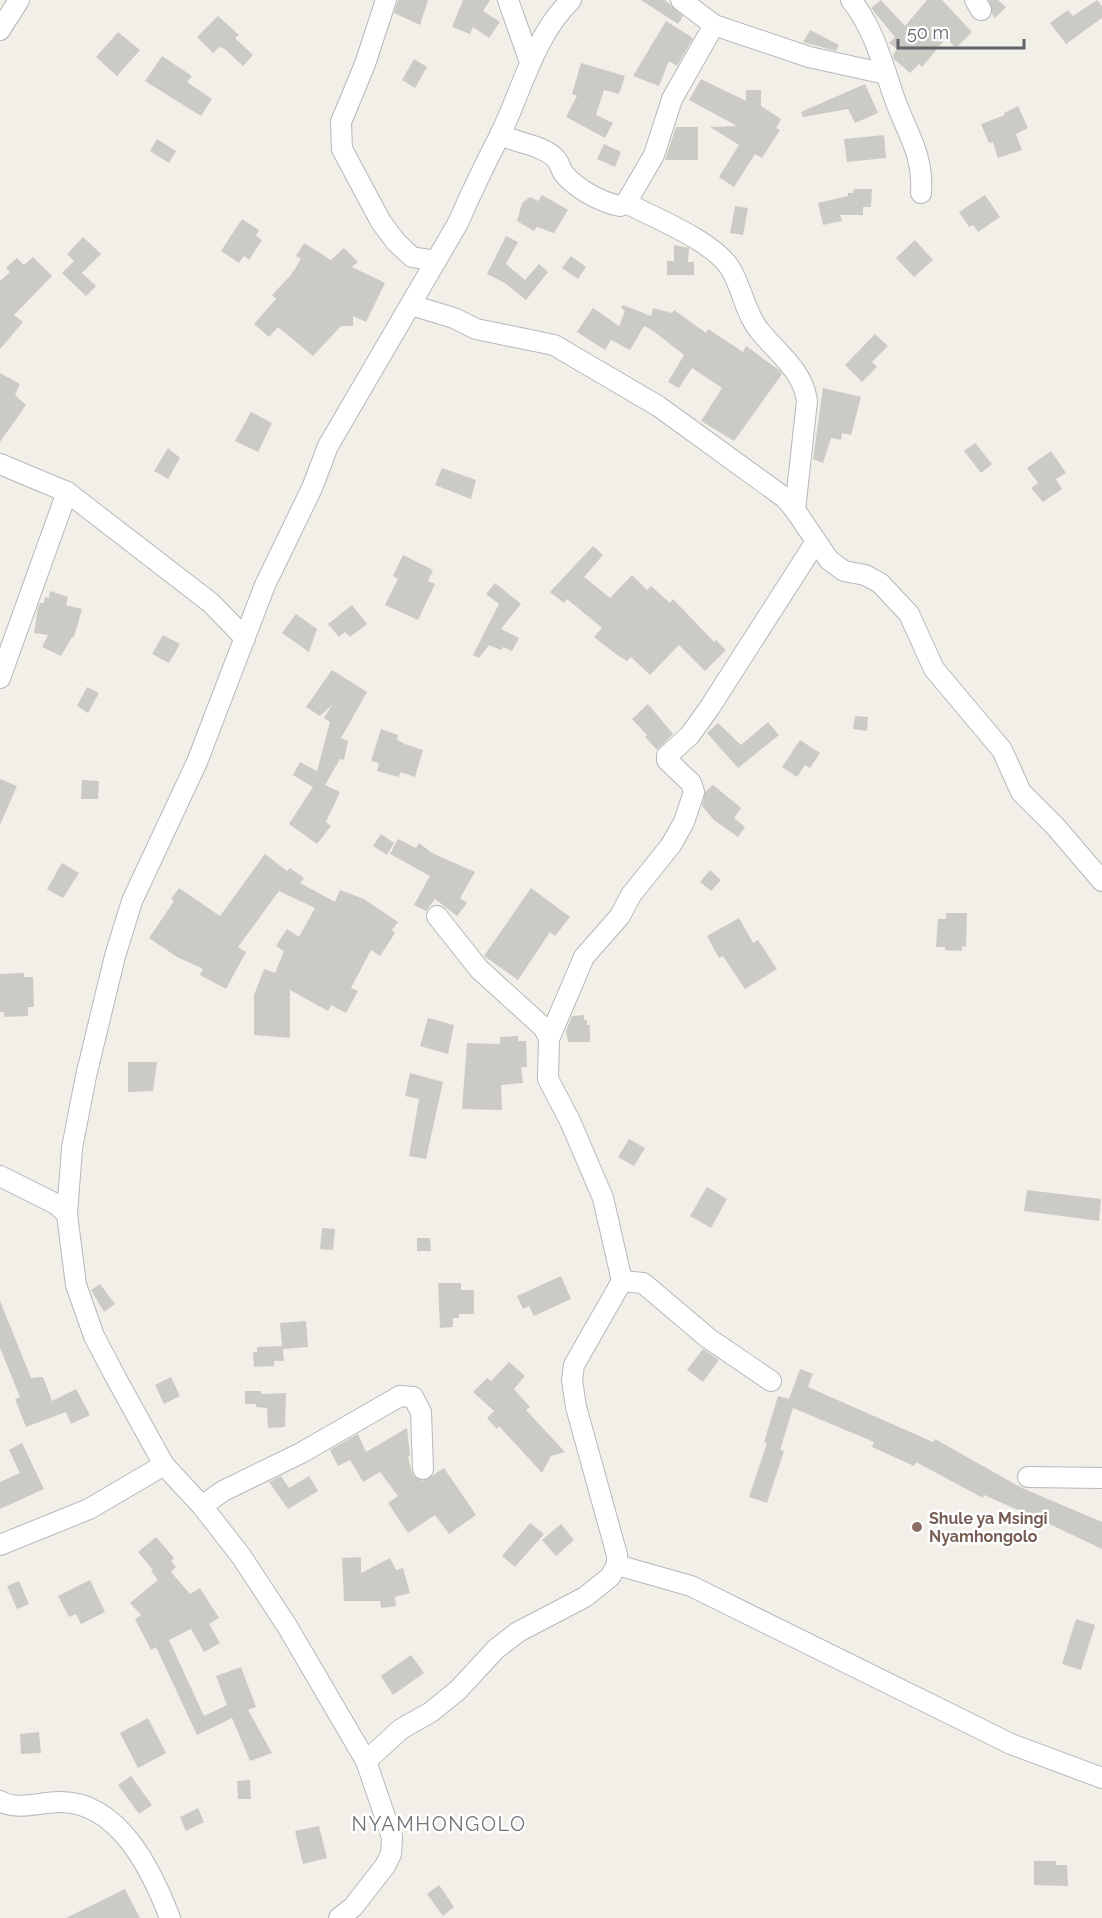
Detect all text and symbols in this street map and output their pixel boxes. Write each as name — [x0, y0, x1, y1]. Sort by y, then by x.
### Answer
scale bar — [898, 12, 1024, 50]
text: 50 m — [907, 22, 949, 43]
place label: Shule ya Msingi Nyamhongolo — [929, 1509, 1048, 1546]
marker: Shule ya Msingi Nyamhongolo — [910, 1520, 924, 1534]
district label: NYAMHONGOLO — [351, 1812, 527, 1836]

